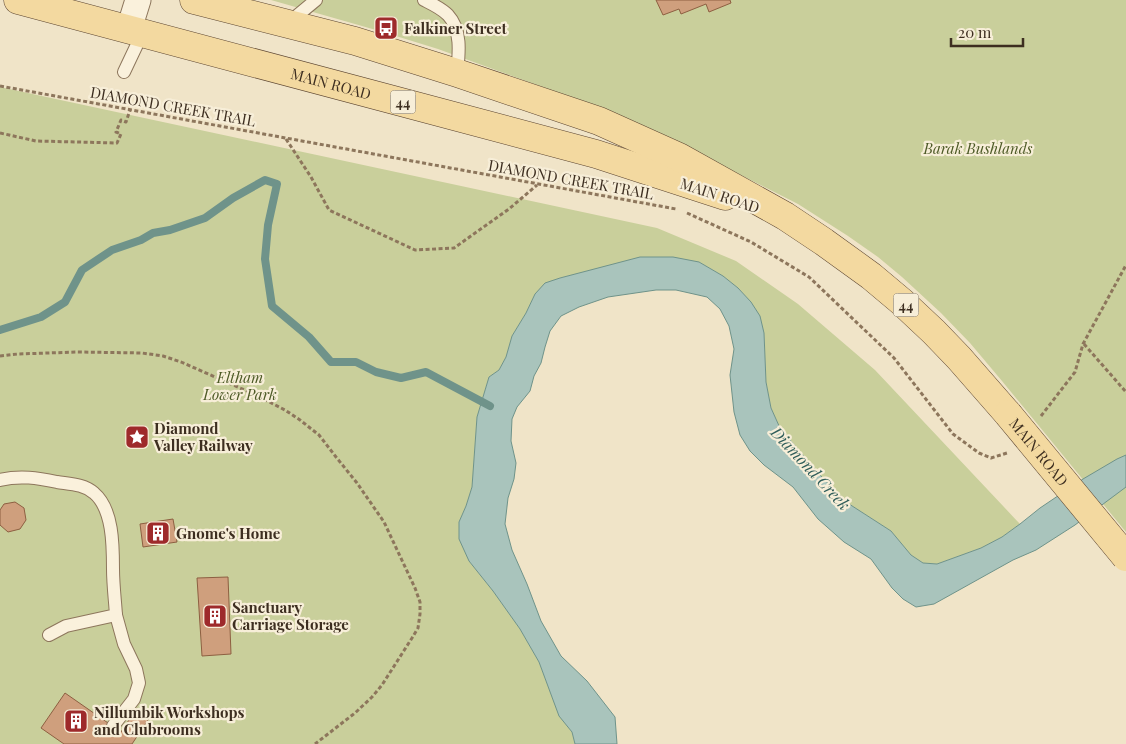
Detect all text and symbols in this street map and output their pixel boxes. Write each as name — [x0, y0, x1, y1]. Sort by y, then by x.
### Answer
bus stop icon: Falkiner Street — [373, 15, 399, 41]
scale bar — [951, 15, 1024, 47]
place label: Falkiner Street — [404, 18, 507, 38]
text: 20 m — [958, 22, 992, 42]
street label: MAIN ROAD — [289, 63, 374, 104]
street label: DIAMOND CREEK TRAIL — [89, 82, 257, 130]
road number: 44 — [390, 90, 416, 114]
park label: Barak Bushlands — [922, 138, 1033, 158]
street label: DIAMOND CREEK TRAIL — [487, 155, 655, 203]
street label: MAIN ROAD — [678, 173, 762, 217]
road number: 44 — [894, 294, 918, 316]
park label: Eltham Lower Park — [202, 367, 277, 404]
street label: MAIN ROAD — [1005, 414, 1073, 490]
place label: Diamond Valley Railway — [153, 418, 253, 455]
water label: Diamond Creek — [766, 421, 855, 514]
place icon: Diamond Valley Railway — [124, 424, 150, 450]
building icon: Gnome's Home — [145, 520, 171, 546]
place label: Gnome's Home — [176, 523, 281, 543]
place label: Sanctuary Carriage Storage — [232, 597, 349, 634]
building icon: Sanctuary Carriage Storage — [202, 603, 228, 629]
place label: Nillumbik Workshops and Clubrooms — [94, 702, 245, 739]
building icon: Nillumbik Workshops and Clubrooms — [63, 708, 89, 734]

